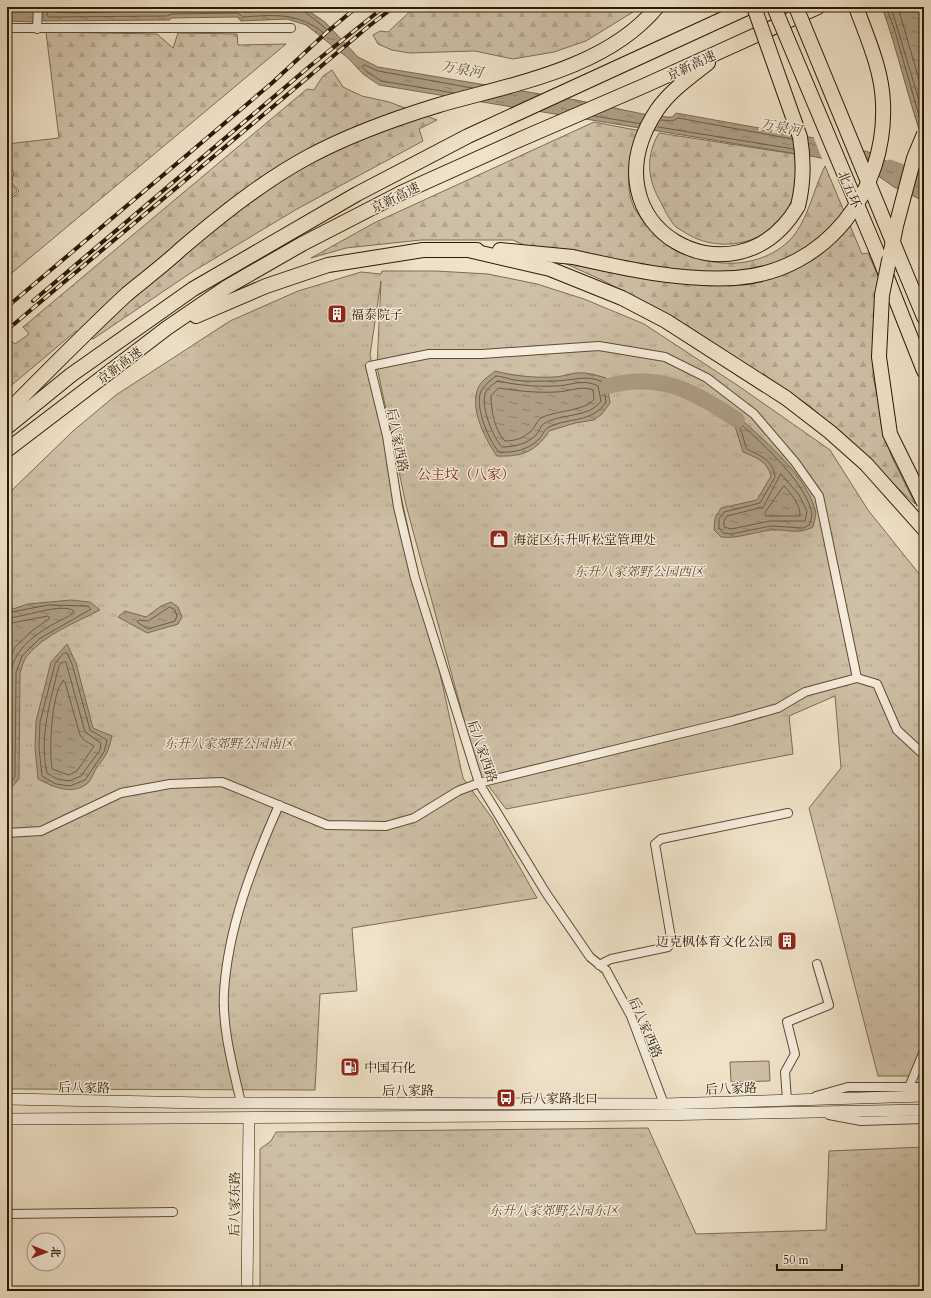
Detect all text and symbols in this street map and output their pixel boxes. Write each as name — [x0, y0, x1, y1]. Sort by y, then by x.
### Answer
street label: 京新高速 — [664, 47, 719, 85]
water label: 万泉河 — [440, 56, 487, 83]
water label: 万泉河 — [759, 114, 806, 141]
street label: 北五环 — [833, 168, 865, 211]
street label: 京新高速 — [368, 178, 423, 217]
building icon: 福泰院子 — [326, 303, 348, 325]
place label: 福泰院子 — [351, 306, 403, 324]
street label: 京新高速 — [93, 343, 146, 389]
street label: 后八家西路 — [382, 407, 412, 474]
district label: 公主坟（八家） — [417, 465, 515, 484]
shop icon: 海淀区东升听松堂管理处 — [488, 528, 510, 550]
place label: 海淀区东升听松堂管理处 — [513, 531, 656, 549]
park label: 东升八家郊野公园西区 — [574, 563, 706, 581]
street label: 后八家西路 — [463, 718, 501, 785]
park label: 东升八家郊野公园南区 — [164, 735, 296, 753]
building icon: 迈克枫体育文化公园 — [776, 930, 798, 952]
place label: 迈克枫体育文化公园 — [656, 933, 773, 951]
street label: 后八家西路 — [624, 994, 666, 1061]
fuel station icon: 中国石化 — [339, 1056, 361, 1078]
place label: 中国石化 — [364, 1059, 416, 1077]
street label: 后八家路 — [58, 1079, 110, 1097]
street label: 后八家路 — [705, 1079, 757, 1099]
street label: 后八家路 — [382, 1082, 434, 1100]
bus stop icon: 后八家路北口 — [495, 1087, 517, 1109]
place label: 后八家路北口 — [520, 1090, 598, 1108]
street label: 后八家东路 — [225, 1171, 245, 1237]
park label: 东升八家郊野公园东区 — [489, 1202, 621, 1220]
north arrow — [26, 1232, 66, 1272]
scale bar — [777, 1246, 842, 1272]
text: 北 — [48, 1247, 63, 1258]
text: 50 m — [783, 1252, 810, 1268]

